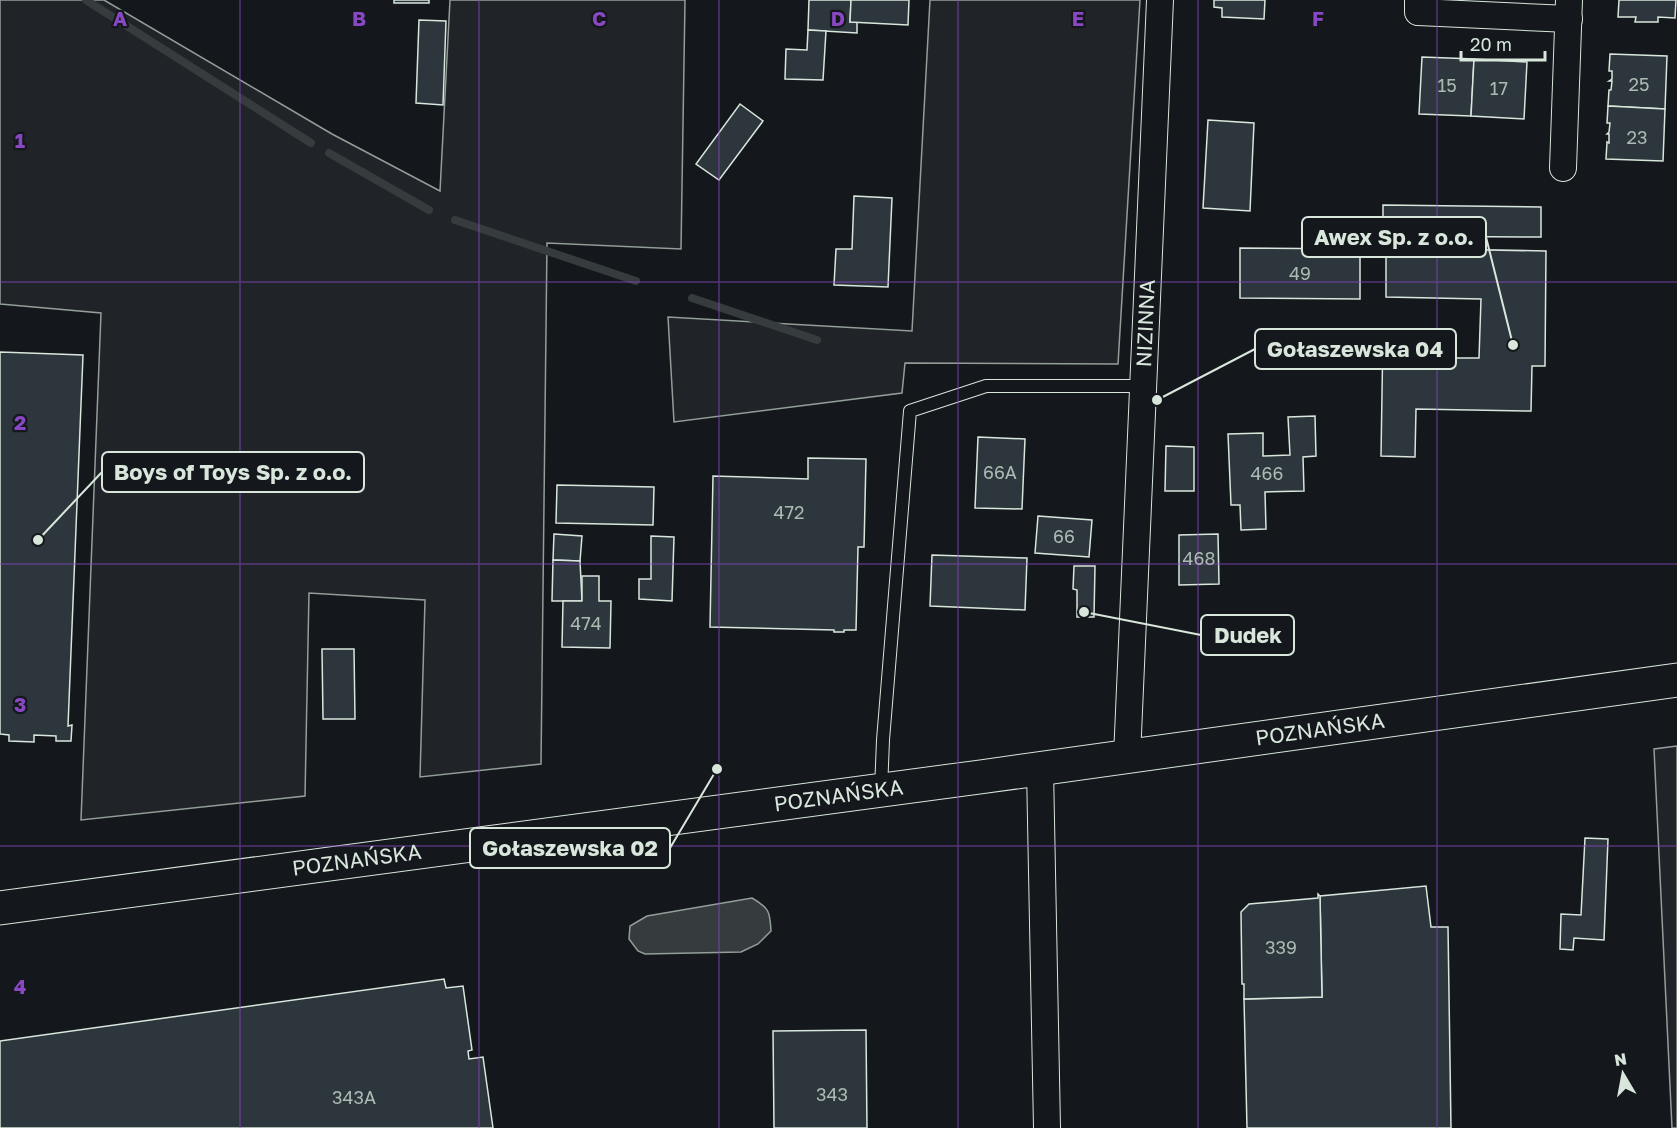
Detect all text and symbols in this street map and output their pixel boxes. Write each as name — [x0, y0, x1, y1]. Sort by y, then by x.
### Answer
text: A — [113, 6, 127, 30]
text: B — [352, 6, 366, 30]
text: C — [592, 6, 606, 30]
text: D — [831, 6, 845, 30]
text: E — [1072, 6, 1084, 30]
text: F — [1312, 6, 1324, 30]
scale bar — [1461, 24, 1545, 62]
text: 20 m — [1470, 33, 1512, 55]
house number: 25 — [1629, 73, 1649, 95]
house number: 15 — [1437, 74, 1457, 96]
house number: 17 — [1490, 77, 1508, 99]
house number: 23 — [1627, 126, 1647, 148]
text: 1 — [15, 128, 25, 152]
callout: Awex Sp. z o.o. — [1302, 217, 1486, 257]
text: Awex Sp. z o.o. — [1314, 223, 1474, 250]
house number: 49 — [1289, 262, 1311, 284]
street label: NIZINNA — [1130, 279, 1160, 368]
callout: Gołaszewska 04 — [1255, 329, 1456, 369]
text: Gołaszewska 04 — [1267, 335, 1443, 362]
text: 2 — [14, 410, 26, 434]
callout: Boys of Toys Sp. z o.o. — [102, 452, 364, 492]
text: Boys of Toys Sp. z o.o. — [114, 458, 352, 485]
house number: 66A — [983, 461, 1017, 483]
house number: 466 — [1251, 462, 1283, 484]
house number: 472 — [774, 501, 804, 523]
house number: 66 — [1053, 525, 1075, 547]
house number: 468 — [1183, 547, 1215, 569]
house number: 474 — [570, 612, 602, 634]
callout: Dudek — [1201, 615, 1294, 655]
text: Dudek — [1214, 621, 1282, 648]
text: 3 — [14, 692, 26, 716]
street label: POZNAŃSKA — [1254, 707, 1386, 751]
street label: POZNAŃSKA — [772, 773, 905, 816]
callout: Gołaszewska 02 — [470, 828, 670, 868]
text: Gołaszewska 02 — [482, 834, 658, 861]
street label: POZNAŃSKA — [290, 838, 423, 881]
house number: 339 — [1265, 936, 1297, 958]
text: 4 — [14, 974, 26, 998]
north arrow — [1593, 1044, 1653, 1104]
text: N — [1613, 1048, 1628, 1070]
house number: 343 — [816, 1083, 848, 1105]
house number: 343A — [332, 1086, 376, 1108]

